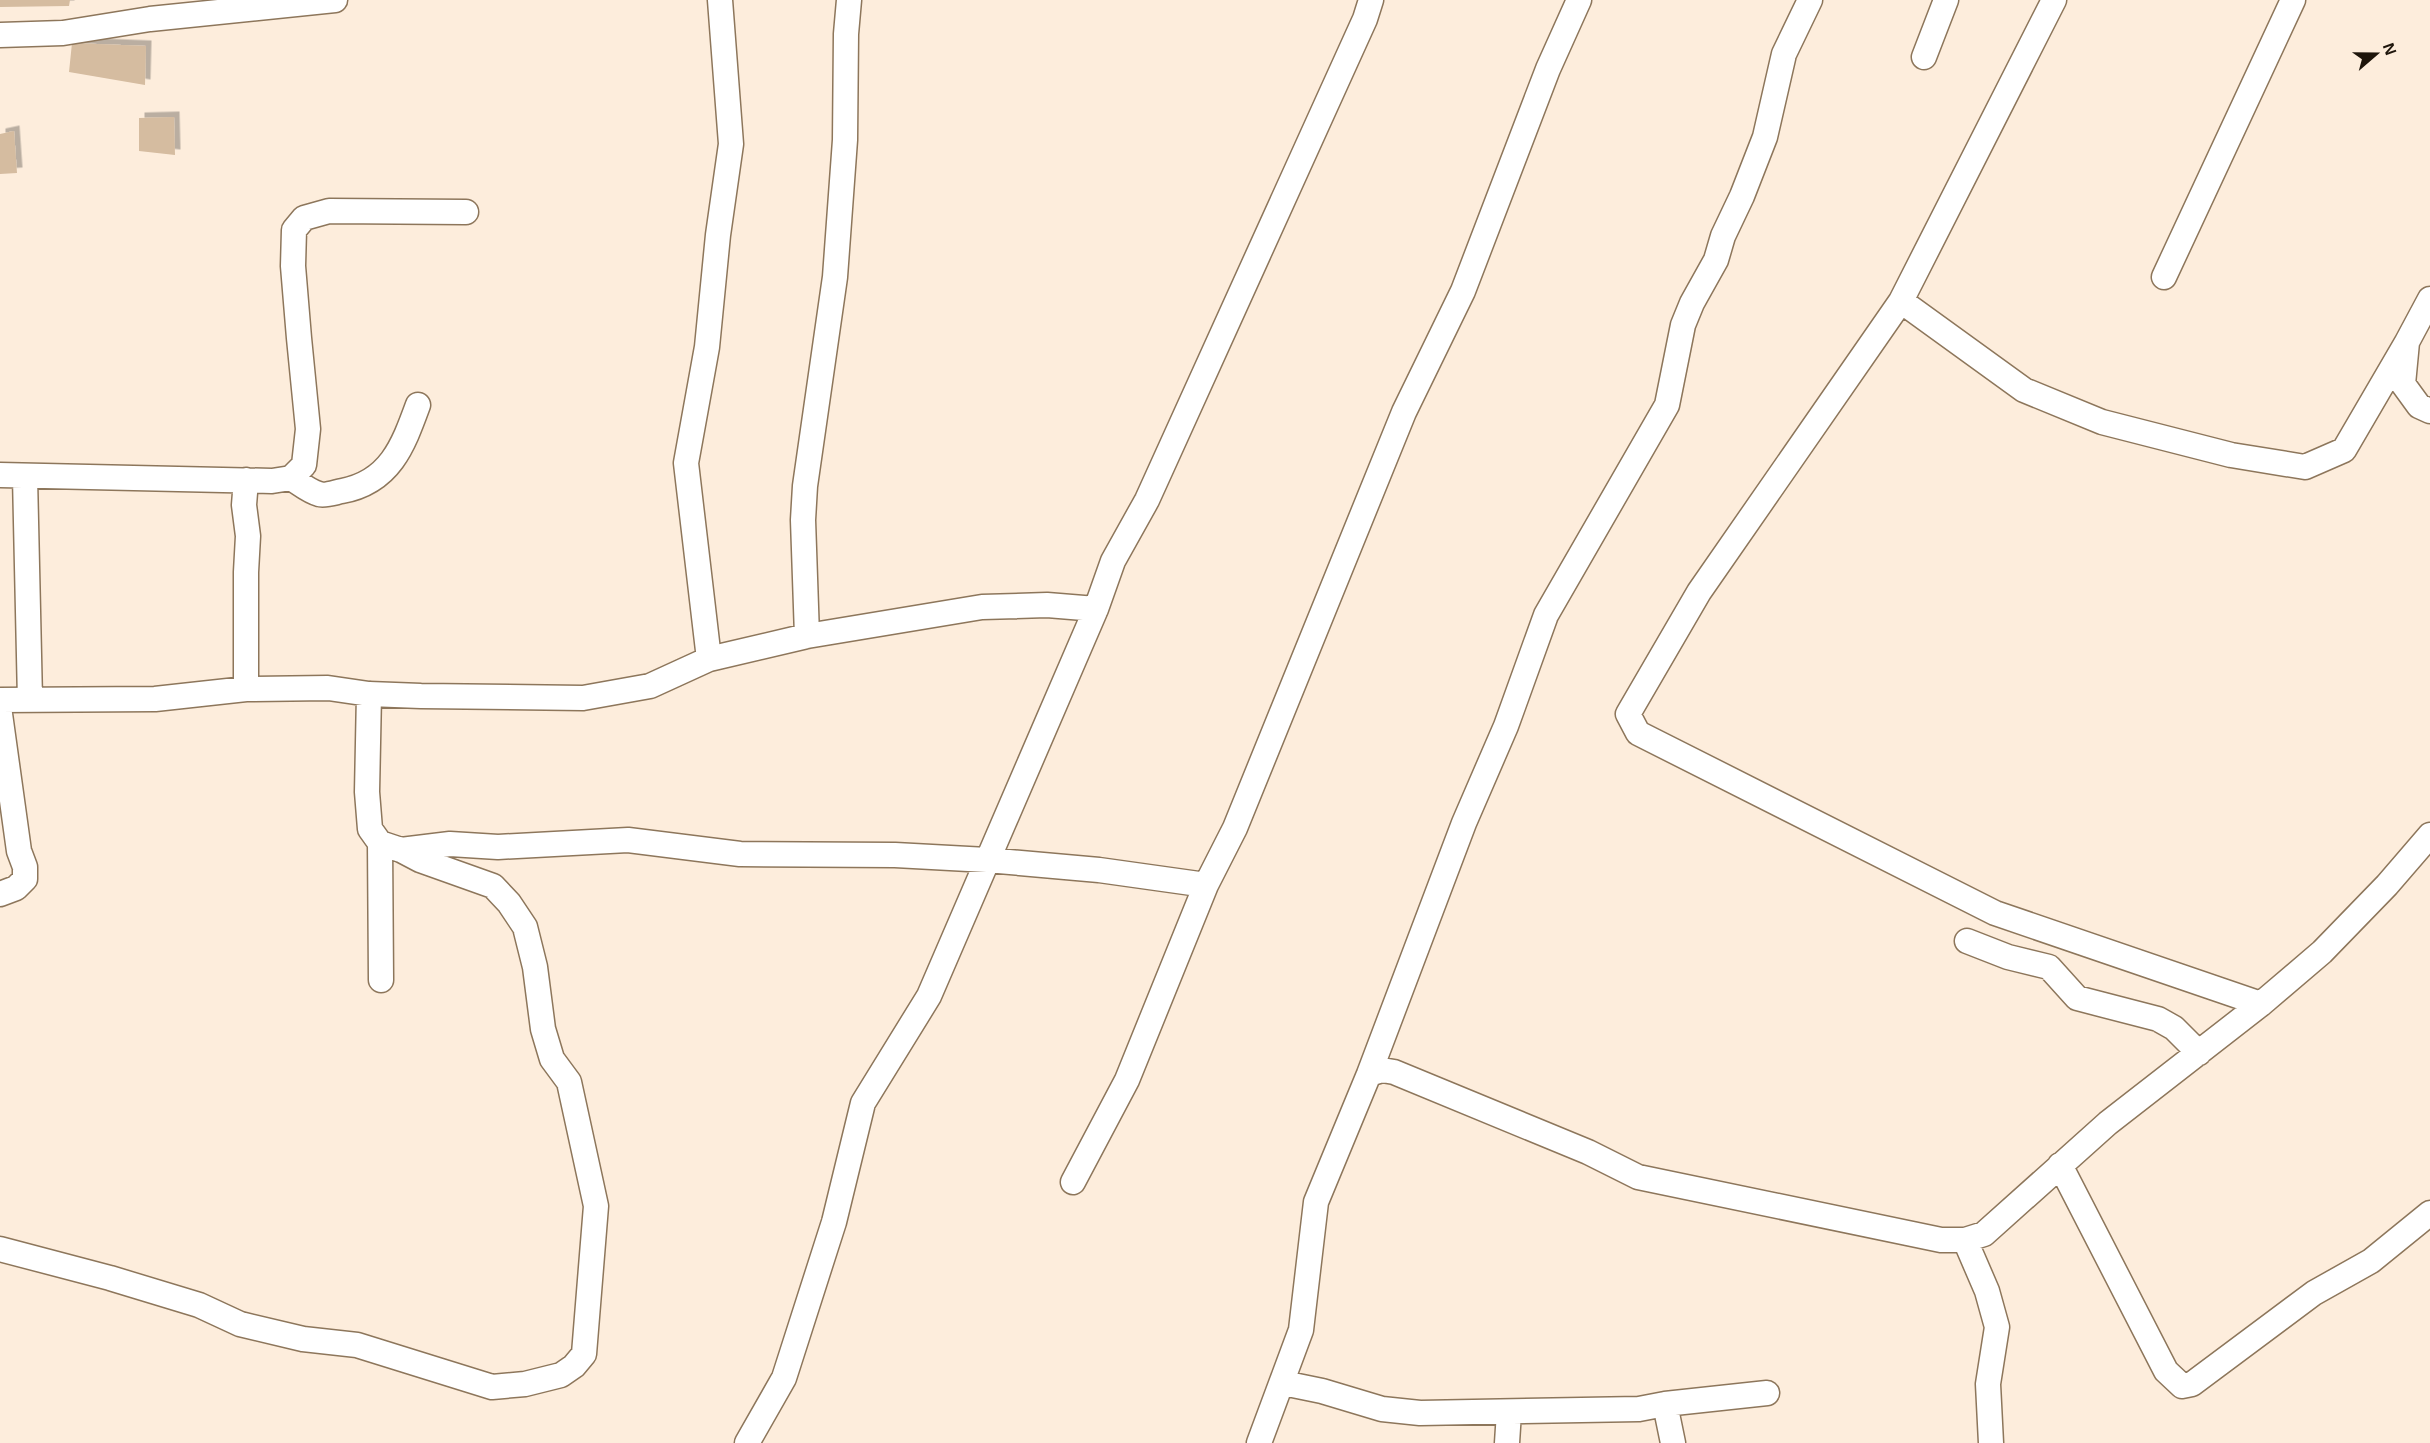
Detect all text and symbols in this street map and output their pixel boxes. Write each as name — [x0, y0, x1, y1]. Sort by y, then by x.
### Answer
north arrow — [2346, 24, 2406, 84]
text: N — [2380, 41, 2400, 57]

